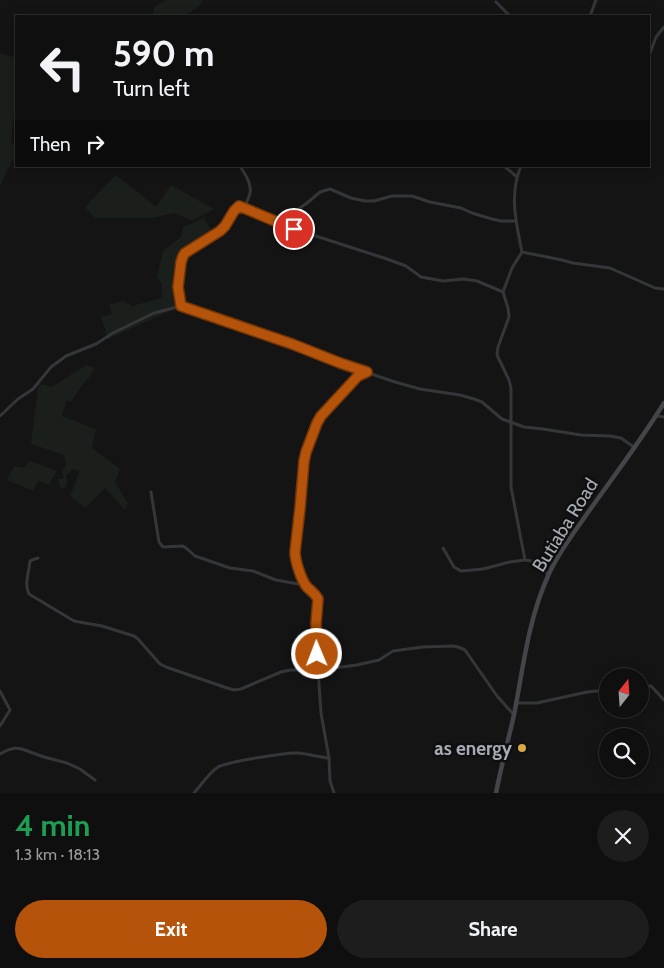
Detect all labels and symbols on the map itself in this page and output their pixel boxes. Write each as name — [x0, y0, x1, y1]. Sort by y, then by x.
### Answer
pin — [273, 208, 315, 250]
street label: Butiaba Road — [527, 474, 603, 576]
position arrow — [290, 627, 342, 679]
north arrow — [599, 668, 649, 718]
place label: as energy — [434, 737, 513, 760]
marker: as energy — [516, 742, 528, 754]

